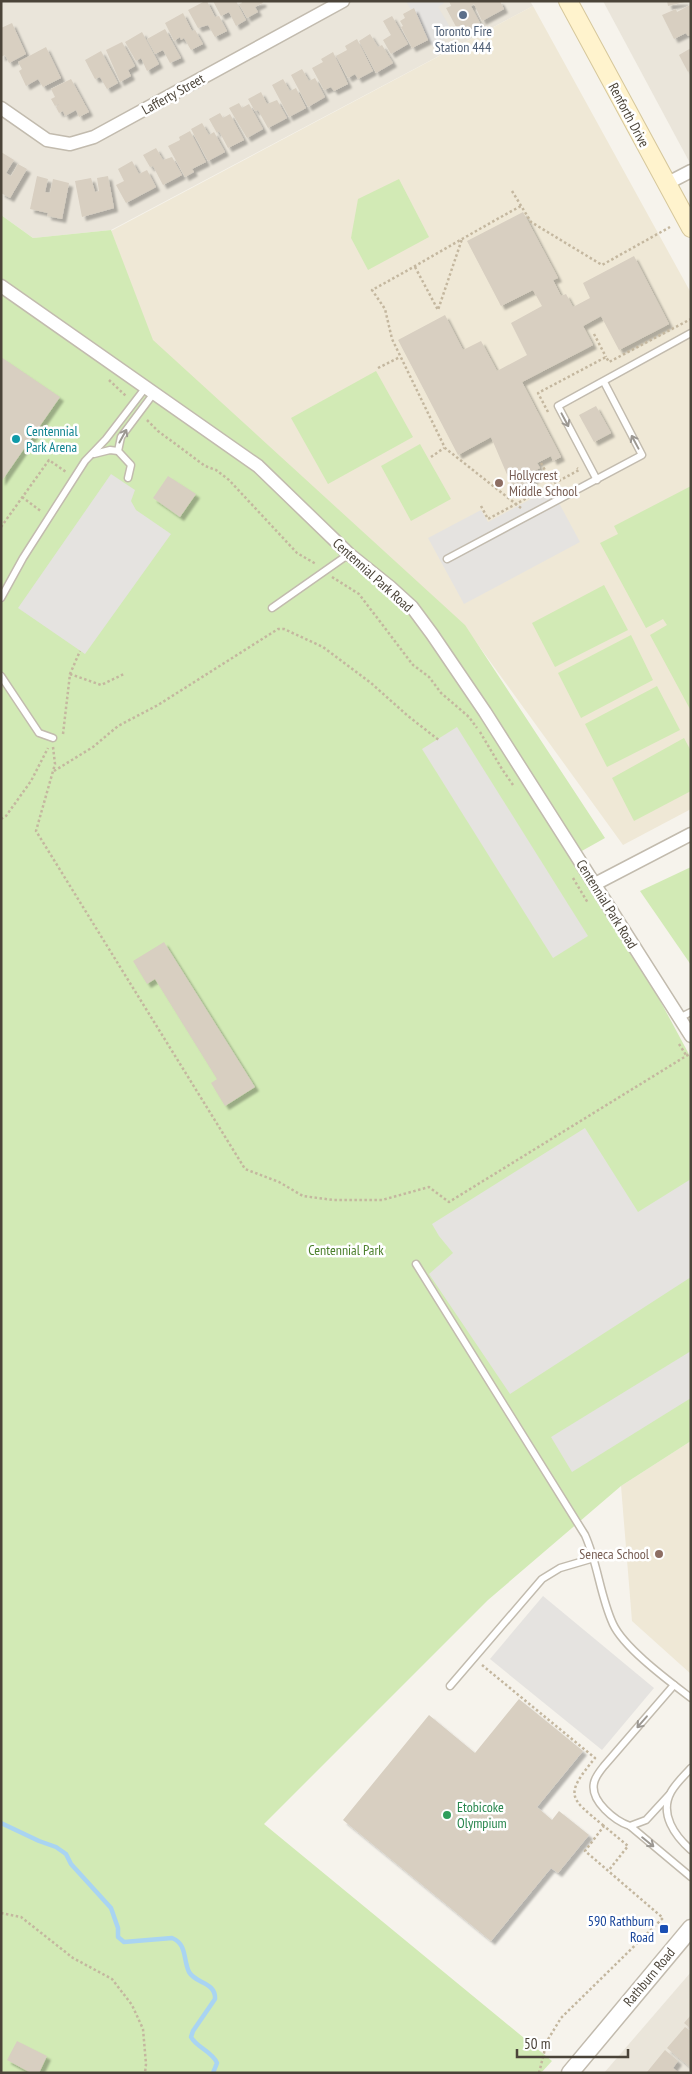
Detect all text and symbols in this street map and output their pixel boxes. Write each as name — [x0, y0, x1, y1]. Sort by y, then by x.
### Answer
marker: Toronto Fire Station 444 — [457, 9, 469, 21]
place label: Toronto Fire Station 444 — [434, 22, 492, 56]
street label: Lafferty Street — [139, 69, 208, 119]
street label: Renforth Drive — [605, 80, 654, 150]
one-way arrow — [560, 412, 570, 427]
place label: Centennial Park Arena — [26, 422, 78, 456]
one-way arrow — [119, 430, 129, 444]
marker: Centennial Park Arena — [10, 433, 22, 445]
one-way arrow — [630, 435, 640, 450]
place label: Hollycrest Middle School — [509, 466, 578, 500]
marker: Hollycrest Middle School — [493, 477, 505, 489]
street label: Centennial Park Road — [329, 534, 417, 616]
street label: Centennial Park Road — [572, 856, 642, 952]
park label: Centennial Park — [308, 1241, 384, 1259]
place label: Seneca School — [579, 1545, 650, 1563]
marker: Seneca School — [653, 1548, 665, 1560]
one-way arrow — [637, 1715, 648, 1728]
place label: Etobicoke Olympium — [457, 1798, 507, 1832]
marker: Etobicoke Olympium — [441, 1809, 453, 1821]
one-way arrow — [642, 1837, 655, 1848]
place label: 590 Rathburn Road — [588, 1912, 654, 1946]
marker: 590 Rathburn Road — [658, 1923, 670, 1935]
street label: Rathburn Road — [619, 1944, 679, 2010]
scale bar — [517, 2026, 628, 2058]
text: 50 m — [524, 2034, 550, 2053]

